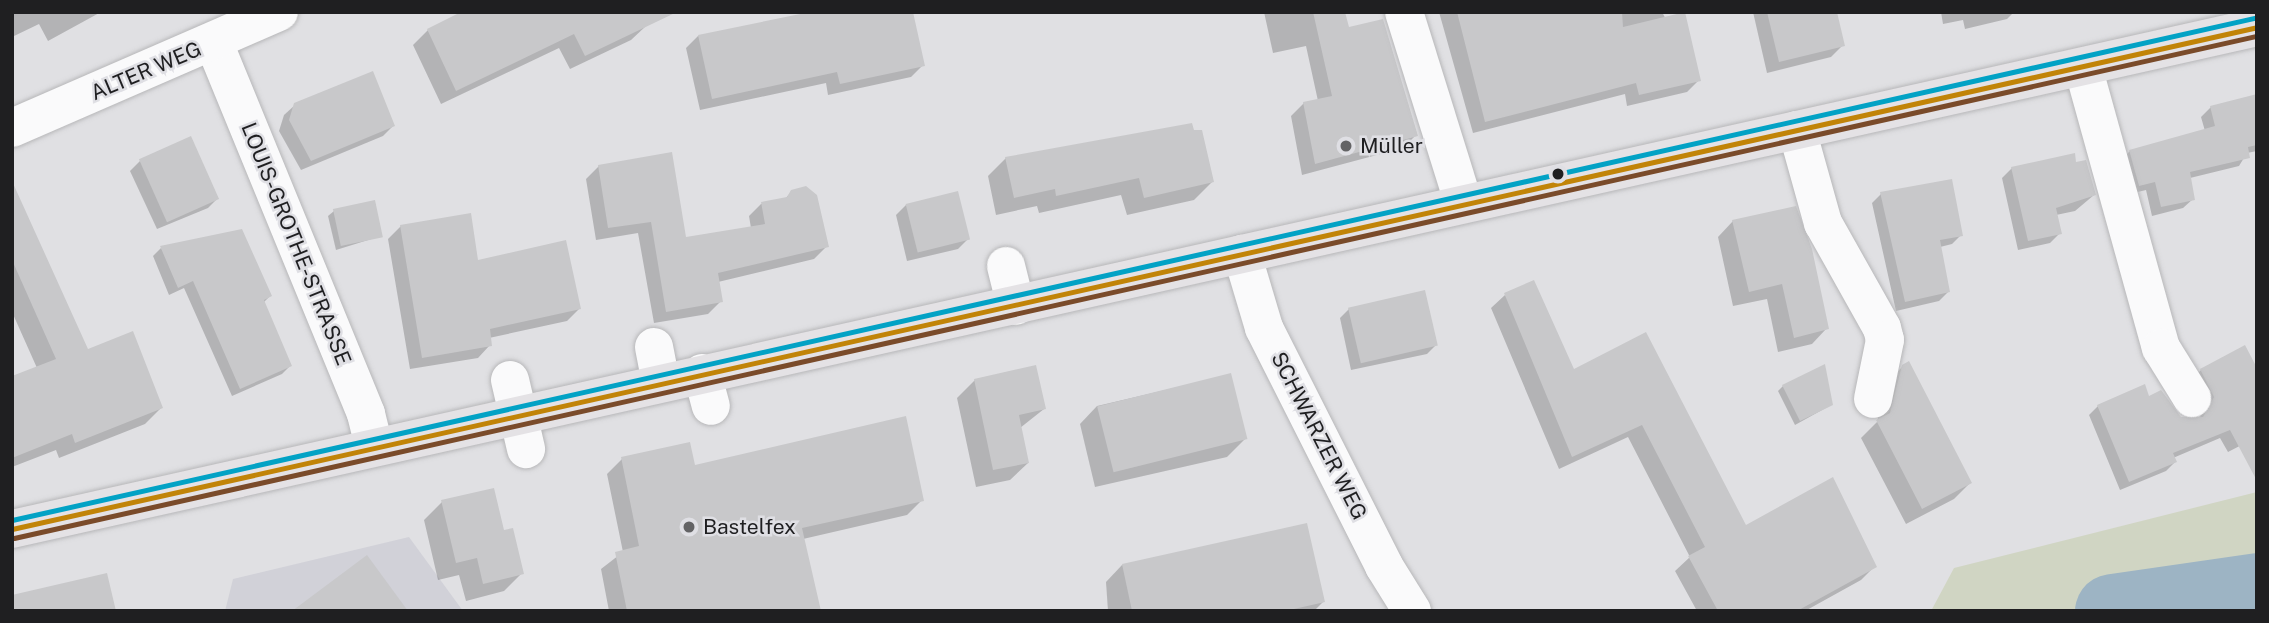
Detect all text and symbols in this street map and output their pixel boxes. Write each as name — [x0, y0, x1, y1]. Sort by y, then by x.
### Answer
street label: ALTER WEG — [87, 36, 205, 106]
street label: LOUIS-GROTHE-STRASSE — [236, 119, 356, 369]
place label: Müller — [1360, 133, 1423, 159]
marker: Müller — [1338, 138, 1354, 154]
unlabelled marker — [1551, 167, 1565, 181]
street label: SCHWARZER WEG — [1266, 348, 1372, 524]
place label: Bastelfex — [703, 514, 796, 540]
marker: Bastelfex — [681, 519, 697, 535]

